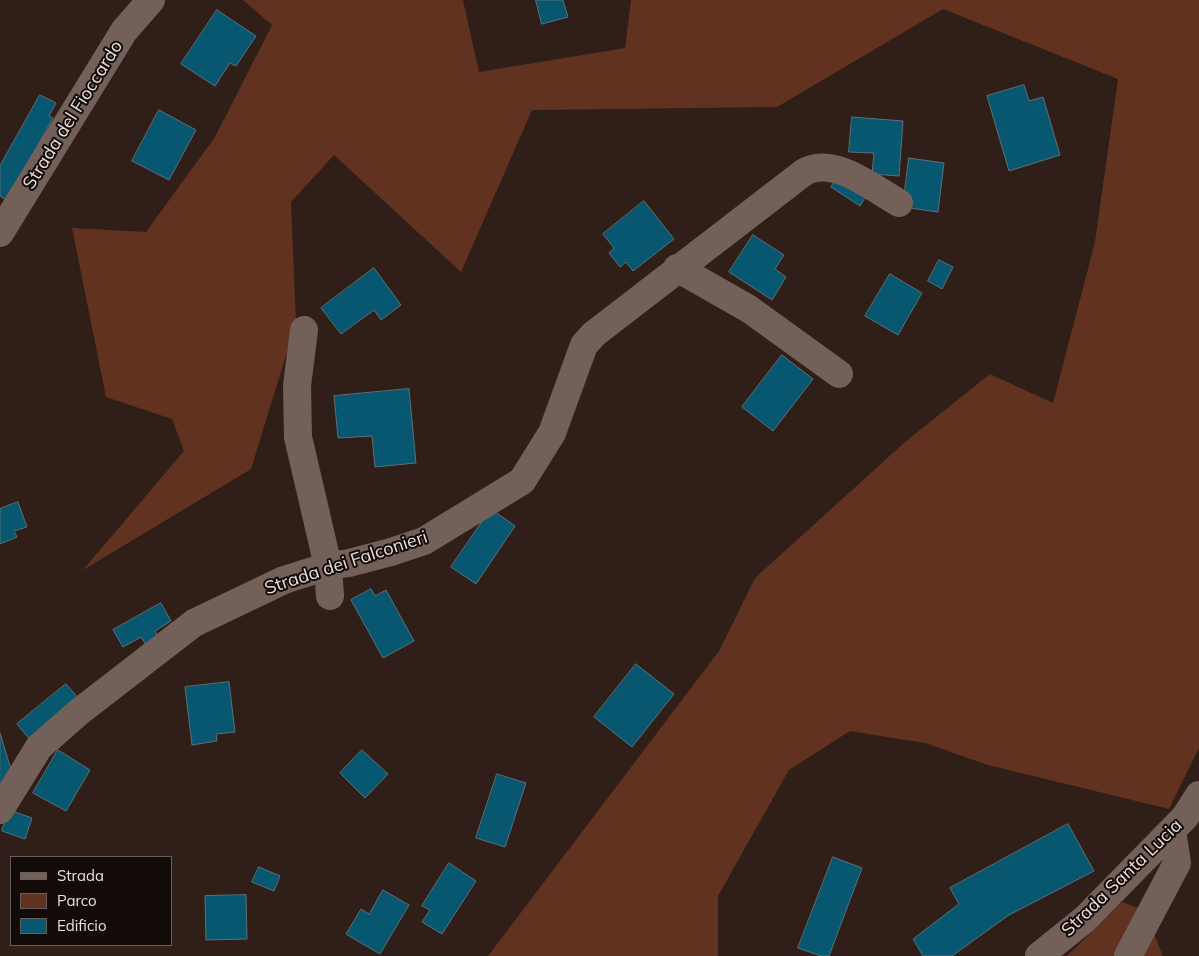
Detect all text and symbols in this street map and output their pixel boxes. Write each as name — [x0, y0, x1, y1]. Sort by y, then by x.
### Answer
street label: Strada del Fioccardo — [18, 37, 128, 193]
street label: Strada dei Falconieri — [262, 526, 430, 600]
street label: Strada Santa Lucia — [1057, 815, 1187, 941]
legend — [10, 856, 172, 946]
text: Strada — [57, 866, 104, 885]
text: Parco — [57, 891, 97, 910]
text: Edificio — [57, 916, 107, 935]

